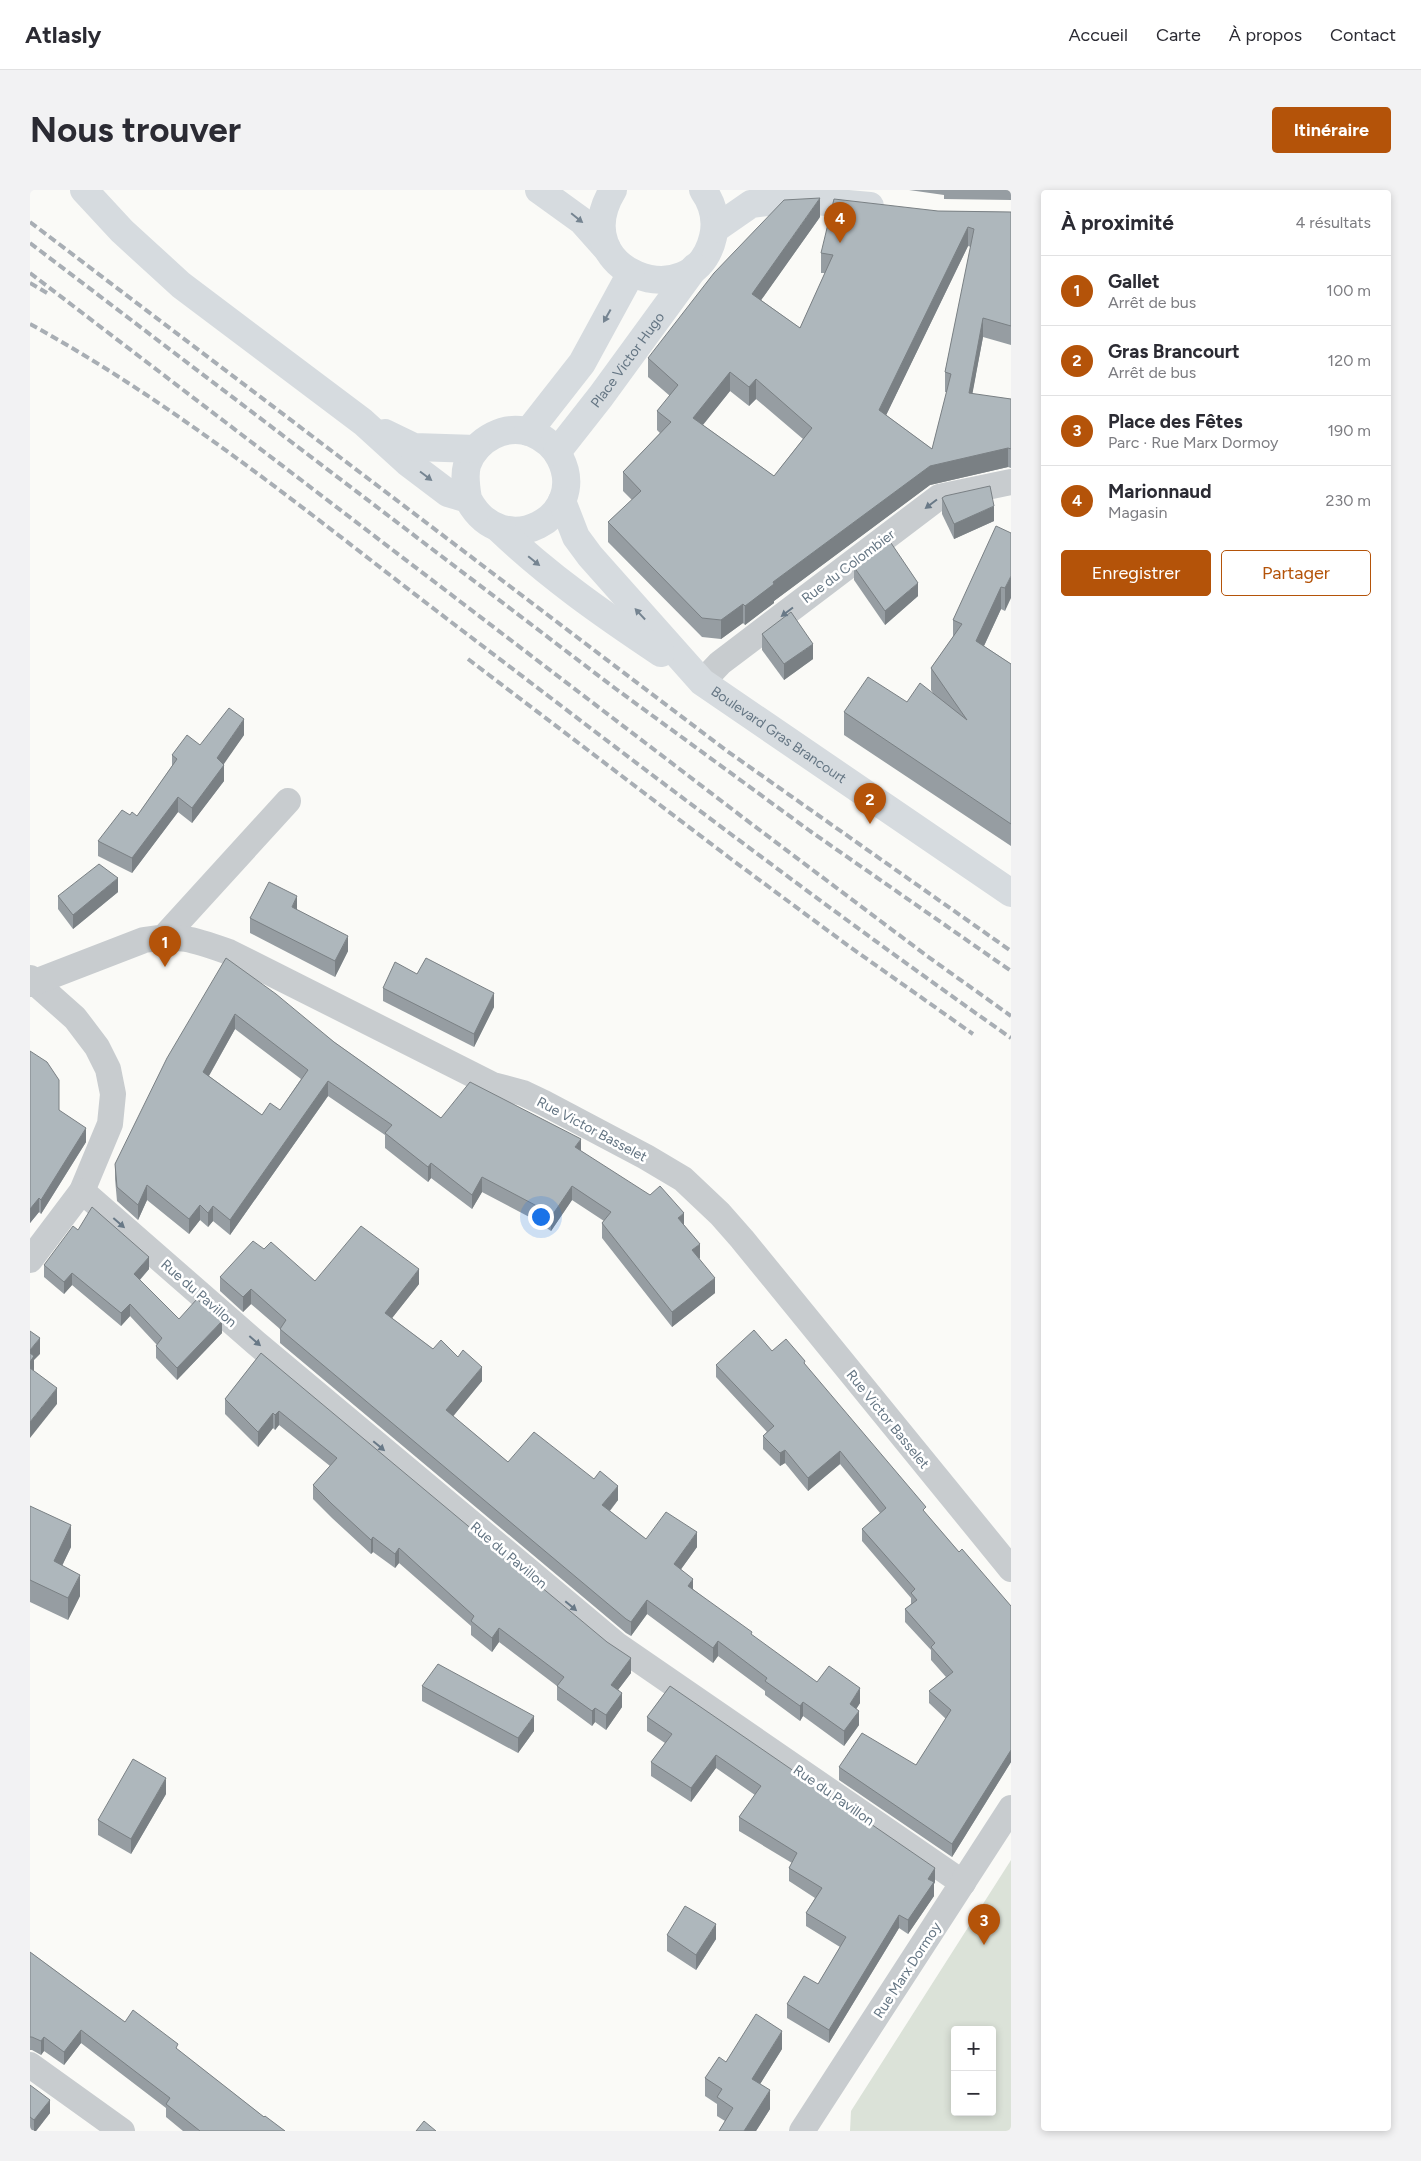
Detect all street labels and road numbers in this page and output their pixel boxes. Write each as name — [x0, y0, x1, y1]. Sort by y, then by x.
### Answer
street label: Place Victor Hugo — [587, 309, 668, 411]
street label: Rue du Colombier — [798, 526, 898, 607]
street label: Boulevard Gras Brancourt — [708, 683, 850, 787]
street label: Rue Victor Basselet — [534, 1093, 650, 1166]
street label: Rue du Pavillon — [157, 1256, 240, 1331]
street label: Rue Victor Basselet — [843, 1366, 933, 1472]
street label: Rue du Pavillon — [467, 1518, 551, 1592]
street label: Rue du Pavillon — [790, 1761, 878, 1830]
street label: Rue Marx Dormoy — [870, 1918, 945, 2022]

